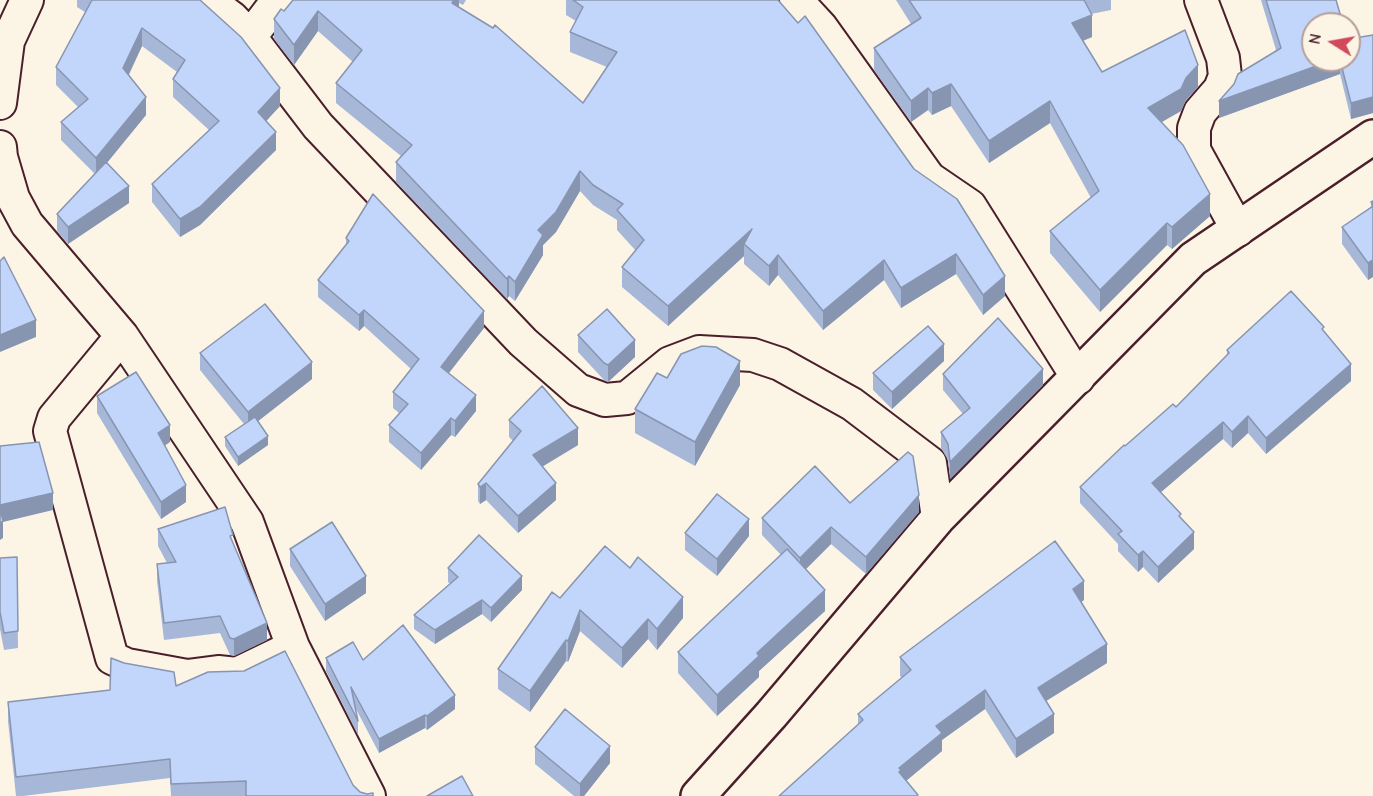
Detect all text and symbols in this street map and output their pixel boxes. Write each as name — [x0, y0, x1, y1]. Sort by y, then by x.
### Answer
north arrow — [1301, 12, 1361, 72]
text: N — [1305, 32, 1325, 46]

